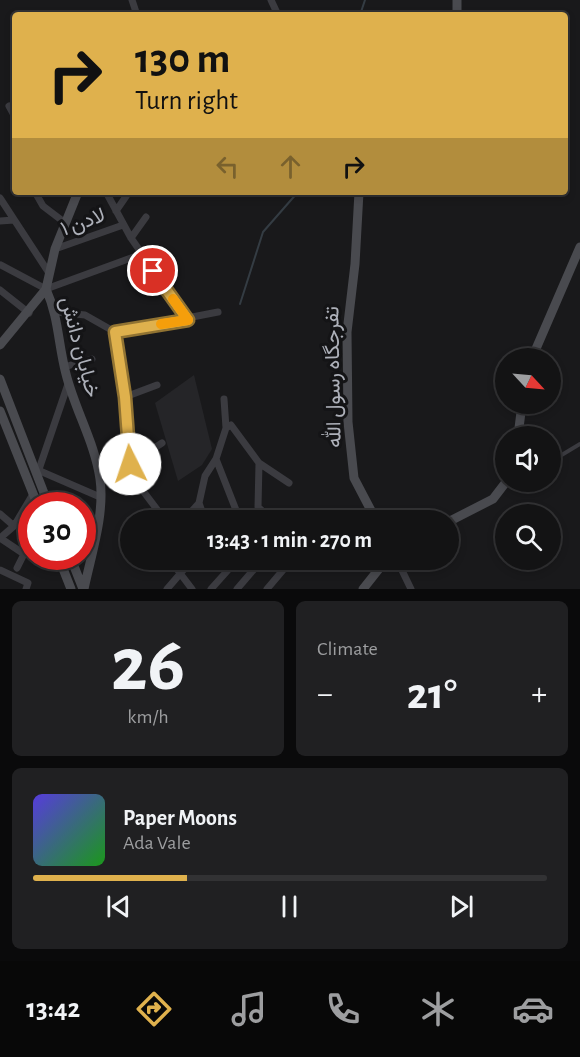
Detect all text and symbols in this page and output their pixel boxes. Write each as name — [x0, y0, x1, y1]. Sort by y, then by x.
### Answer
icon: right — [36, 36, 114, 114]
text: 130 m — [135, 38, 230, 80]
text: Turn right — [135, 87, 238, 114]
icon: left — [211, 150, 244, 183]
icon: ahead — [274, 150, 307, 183]
icon: right — [337, 150, 370, 183]
street label: لادن ۱ — [58, 204, 108, 241]
pin — [127, 245, 178, 296]
icon: arrive — [136, 254, 169, 287]
street label: خیابان دانش — [56, 294, 104, 400]
street label: تفرجگاه رسول الله — [318, 306, 347, 448]
north arrow — [495, 348, 561, 414]
map controls — [495, 348, 561, 570]
button: sound — [495, 426, 561, 492]
position arrow — [98, 432, 162, 496]
speed limit sign: 30 — [18, 492, 96, 570]
button: search — [495, 504, 561, 570]
text: 13:43 · 1 min · 270 m — [207, 529, 372, 551]
text: 26 — [111, 627, 185, 705]
text: Climate — [317, 639, 378, 659]
text: 21° — [407, 672, 457, 717]
text: − — [317, 678, 333, 711]
text: + — [531, 678, 547, 711]
text: km/h — [127, 707, 169, 727]
text: Paper Moons — [123, 807, 237, 829]
text: Ada Vale — [123, 833, 191, 853]
icon: previous — [102, 890, 135, 923]
icon: pause — [273, 890, 306, 923]
icon: next — [445, 890, 478, 923]
icon: directions — [133, 988, 175, 1030]
icon: music — [228, 988, 270, 1030]
icon: phone — [322, 988, 364, 1030]
icon: climate — [417, 988, 459, 1030]
icon: car — [512, 988, 554, 1030]
text: 13:42 — [26, 995, 80, 1022]

